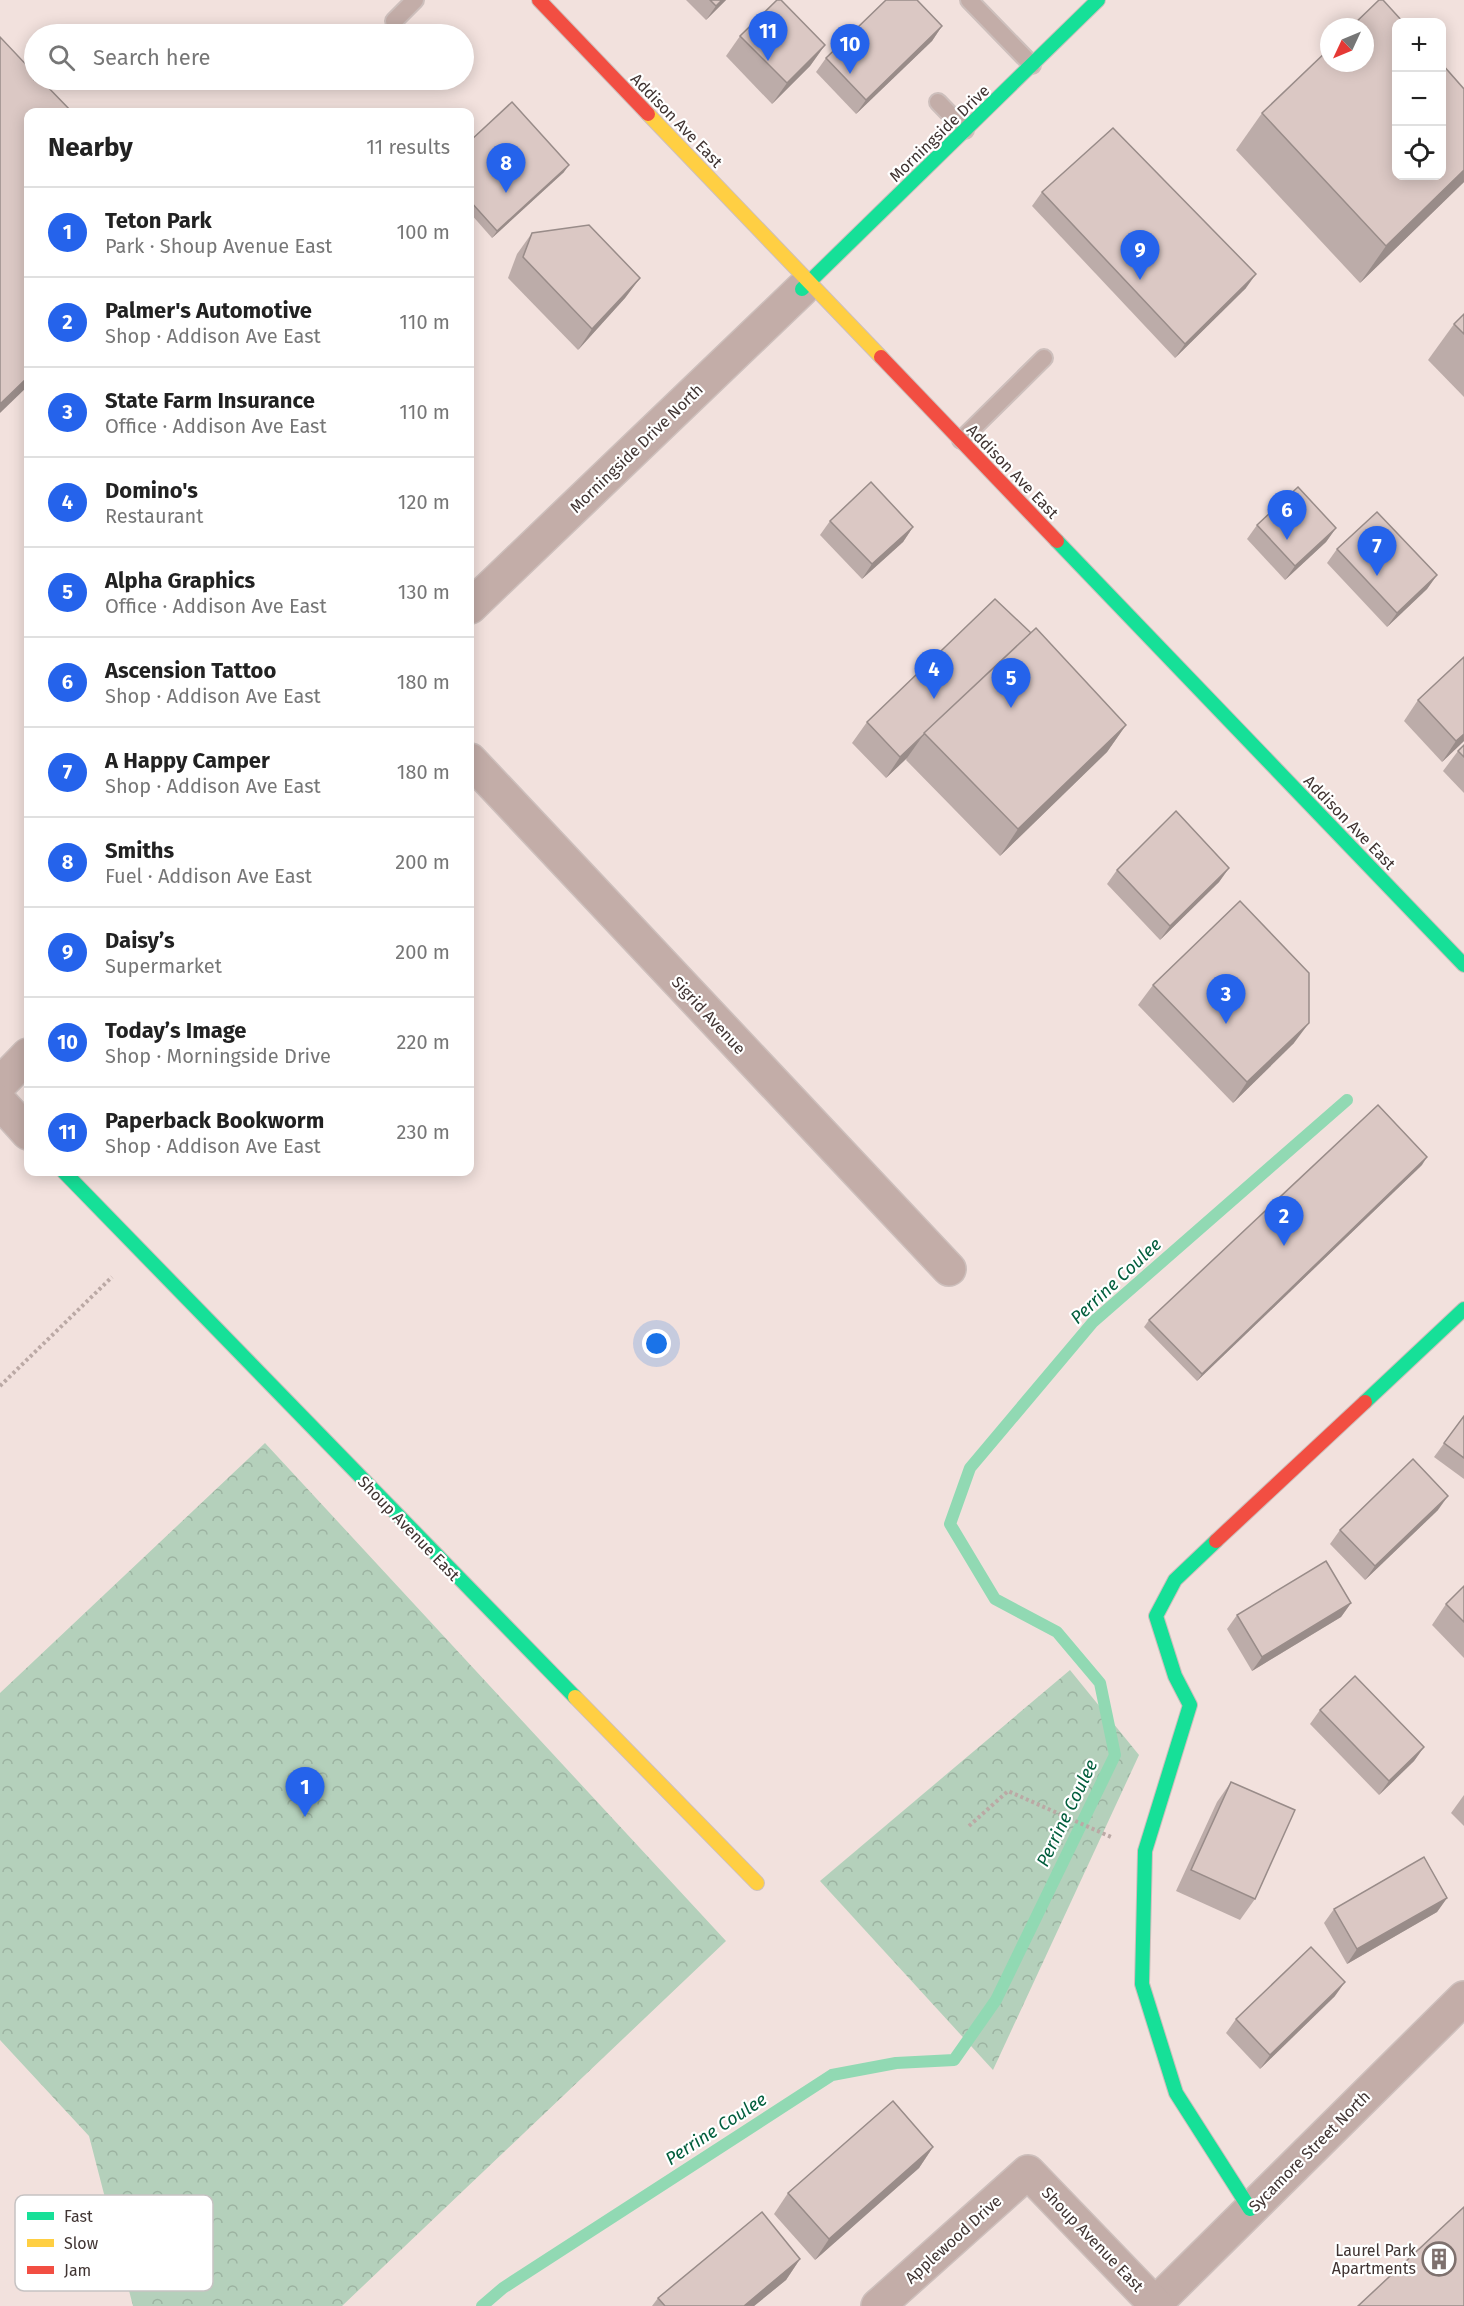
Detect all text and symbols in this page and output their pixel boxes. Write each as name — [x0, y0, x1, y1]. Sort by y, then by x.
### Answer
pin: 11 — [748, 11, 788, 61]
north arrow — [1320, 18, 1374, 72]
map controls — [1392, 18, 1446, 180]
button: + — [1392, 18, 1446, 72]
search box — [24, 24, 474, 90]
pin: 10 — [830, 25, 870, 74]
icon: search — [45, 41, 78, 74]
text: Search here — [93, 44, 211, 71]
street label: Addison Ave East — [627, 69, 726, 171]
button: − — [1392, 72, 1446, 126]
street label: Morningside Drive — [885, 81, 993, 186]
button: locate — [1392, 126, 1446, 180]
text: Nearby — [48, 132, 133, 163]
text: 11 results — [366, 135, 450, 159]
pin: 8 — [486, 144, 526, 193]
text: Teton Park — [105, 207, 212, 234]
text: 1 — [63, 220, 72, 244]
text: 100 m — [397, 220, 450, 244]
pin: 9 — [1120, 230, 1160, 280]
text: Park · Shoup Avenue East — [105, 234, 332, 258]
text: Palmer's Automotive — [105, 297, 312, 324]
text: 2 — [62, 310, 73, 334]
text: 110 m — [399, 310, 450, 334]
text: Shop · Addison Ave East — [105, 324, 321, 348]
street label: Morningside Drive North — [566, 380, 707, 517]
text: State Farm Insurance — [105, 387, 315, 414]
text: 3 — [62, 400, 73, 424]
text: 110 m — [399, 400, 450, 424]
text: Office · Addison Ave East — [105, 414, 327, 438]
street label: Addison Ave East — [963, 420, 1062, 522]
text: Domino's — [105, 477, 198, 504]
text: 4 — [62, 490, 73, 514]
text: 120 m — [398, 490, 450, 514]
pin: 6 — [1268, 490, 1306, 540]
text: Restaurant — [105, 504, 203, 528]
pin: 7 — [1358, 526, 1396, 576]
text: Alpha Graphics — [105, 567, 255, 594]
text: 5 — [62, 580, 73, 604]
text: 130 m — [398, 580, 450, 604]
text: Office · Addison Ave East — [105, 594, 327, 618]
pin: 4 — [914, 650, 954, 699]
text: Ascension Tattoo — [105, 657, 276, 684]
pin: 5 — [992, 658, 1030, 708]
text: 6 — [62, 670, 73, 694]
text: 180 m — [397, 670, 450, 694]
text: Shop · Addison Ave East — [105, 684, 321, 708]
text: A Happy Camper — [105, 747, 270, 774]
text: 7 — [63, 760, 72, 784]
text: 180 m — [397, 760, 450, 784]
street label: Addison Ave East — [1300, 771, 1399, 873]
text: Shop · Addison Ave East — [105, 774, 321, 798]
text: Smiths — [105, 837, 174, 864]
text: 8 — [62, 850, 73, 874]
text: 200 m — [395, 850, 450, 874]
text: Fuel · Addison Ave East — [105, 864, 312, 888]
text: Daisy’s — [105, 927, 175, 954]
text: 9 — [62, 940, 73, 964]
text: 200 m — [395, 940, 450, 964]
text: Supermarket — [105, 954, 222, 978]
street label: Sigrid Avenue — [668, 973, 749, 1058]
pin: 3 — [1206, 974, 1246, 1024]
text: Today’s Image — [105, 1017, 246, 1044]
text: 10 — [57, 1030, 78, 1054]
text: 220 m — [397, 1030, 450, 1054]
text: Shop · Morningside Drive — [105, 1044, 331, 1068]
text: Paperback Bookworm — [105, 1107, 324, 1134]
text: 11 — [58, 1120, 77, 1144]
text: 230 m — [397, 1120, 450, 1144]
text: Shop · Addison Ave East — [105, 1134, 321, 1158]
pin: 2 — [1264, 1196, 1304, 1246]
water label: Perrine Coulee — [1066, 1233, 1166, 1329]
your location — [642, 1329, 671, 1358]
street label: Shoup Avenue East — [354, 1472, 464, 1585]
water label: Perrine Coulee — [1032, 1756, 1102, 1870]
pin: 1 — [286, 1768, 324, 1817]
street label: Sycamore Street North — [1245, 2087, 1374, 2216]
water label: Perrine Coulee — [661, 2088, 771, 2170]
street label: Shoup Avenue East — [1038, 2183, 1148, 2296]
street label: Applewood Drive — [901, 2191, 1005, 2288]
legend — [15, 2195, 213, 2291]
text: Fast — [64, 2207, 93, 2226]
text: Slow — [64, 2234, 99, 2253]
place label: Laurel Park Apartments — [1332, 2241, 1417, 2278]
building icon: Laurel Park Apartments — [1421, 2241, 1457, 2277]
text: Jam — [64, 2261, 91, 2280]

